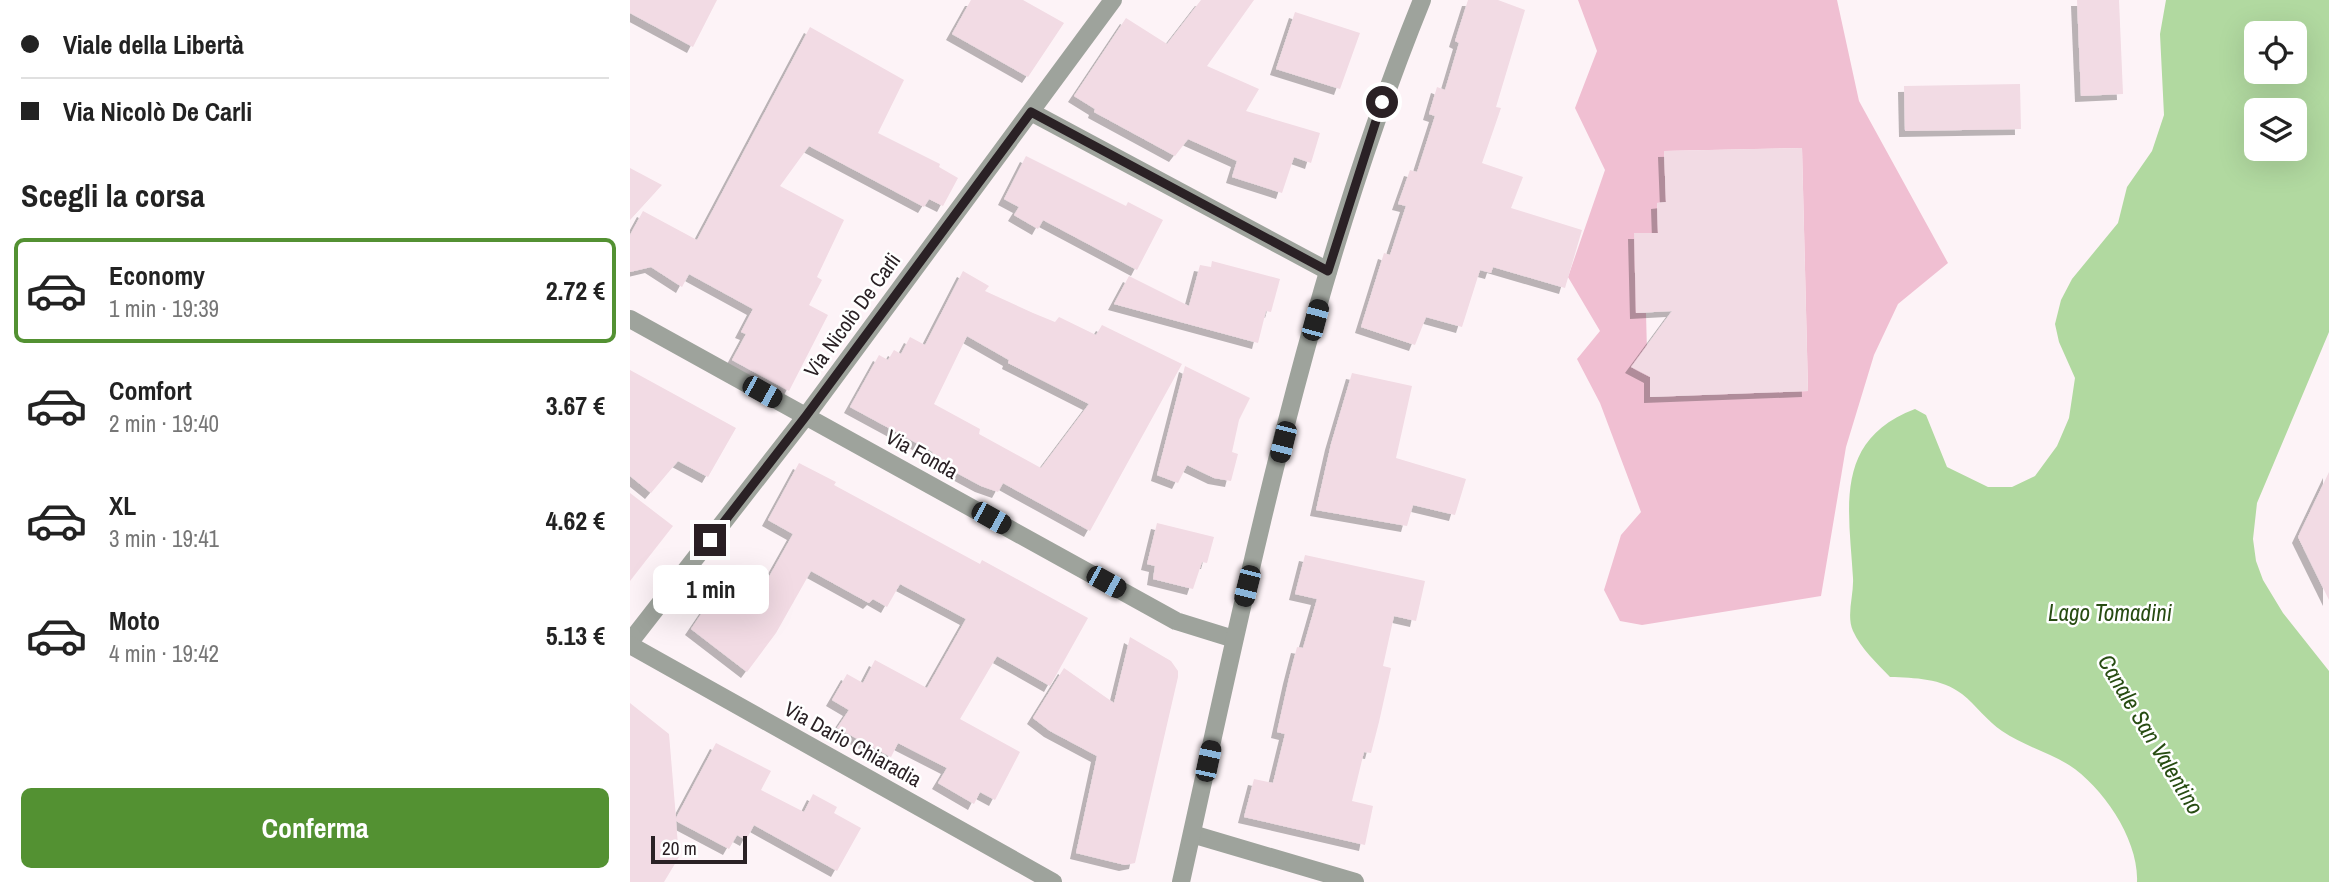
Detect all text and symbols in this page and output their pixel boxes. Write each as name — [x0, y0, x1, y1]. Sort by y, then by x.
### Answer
map controls — [2244, 21, 2307, 161]
button: locate — [2244, 21, 2307, 84]
text: Viale della Libertà — [63, 27, 244, 62]
route start — [1366, 86, 1398, 118]
text: Via Nicolò De Carli — [63, 94, 252, 129]
button: layers — [2244, 98, 2307, 161]
text: Scegli la corsa — [21, 174, 205, 217]
street label: Via Nicolò De Carli — [797, 247, 907, 383]
text: Economy — [109, 258, 205, 293]
icon: car — [25, 259, 88, 322]
text: 2.72 € — [546, 273, 605, 308]
text: 1 min · 19:39 — [109, 293, 219, 324]
car — [1300, 297, 1331, 343]
text: Comfort — [109, 373, 192, 408]
car — [739, 373, 786, 411]
icon: car — [25, 374, 88, 437]
text: 3.67 € — [546, 388, 605, 423]
text: 2 min · 19:40 — [109, 408, 219, 439]
car — [1268, 419, 1299, 465]
street label: Via Fonda — [881, 422, 964, 486]
text: XL — [109, 488, 136, 523]
icon: car — [25, 489, 88, 552]
car — [968, 499, 1015, 537]
text: 4.62 € — [546, 503, 605, 538]
text: 3 min · 19:41 — [109, 523, 219, 554]
route end — [694, 524, 726, 556]
car — [1083, 563, 1130, 601]
car — [1232, 563, 1263, 609]
callout: 1 min — [652, 564, 768, 614]
text: 1 min — [686, 574, 736, 605]
water label: Lago Tomadini — [2048, 597, 2173, 628]
text: Moto — [109, 603, 160, 638]
icon: car — [25, 604, 88, 667]
text: 5.13 € — [546, 618, 605, 653]
text: 4 min · 19:42 — [109, 638, 219, 669]
water label: Canale San Valentino — [2091, 648, 2211, 820]
street label: Via Dario Chiaradia — [779, 694, 927, 794]
car — [1194, 738, 1223, 784]
button: Conferma — [21, 788, 609, 868]
scale bar — [651, 833, 747, 865]
text: 20 m — [662, 835, 697, 861]

